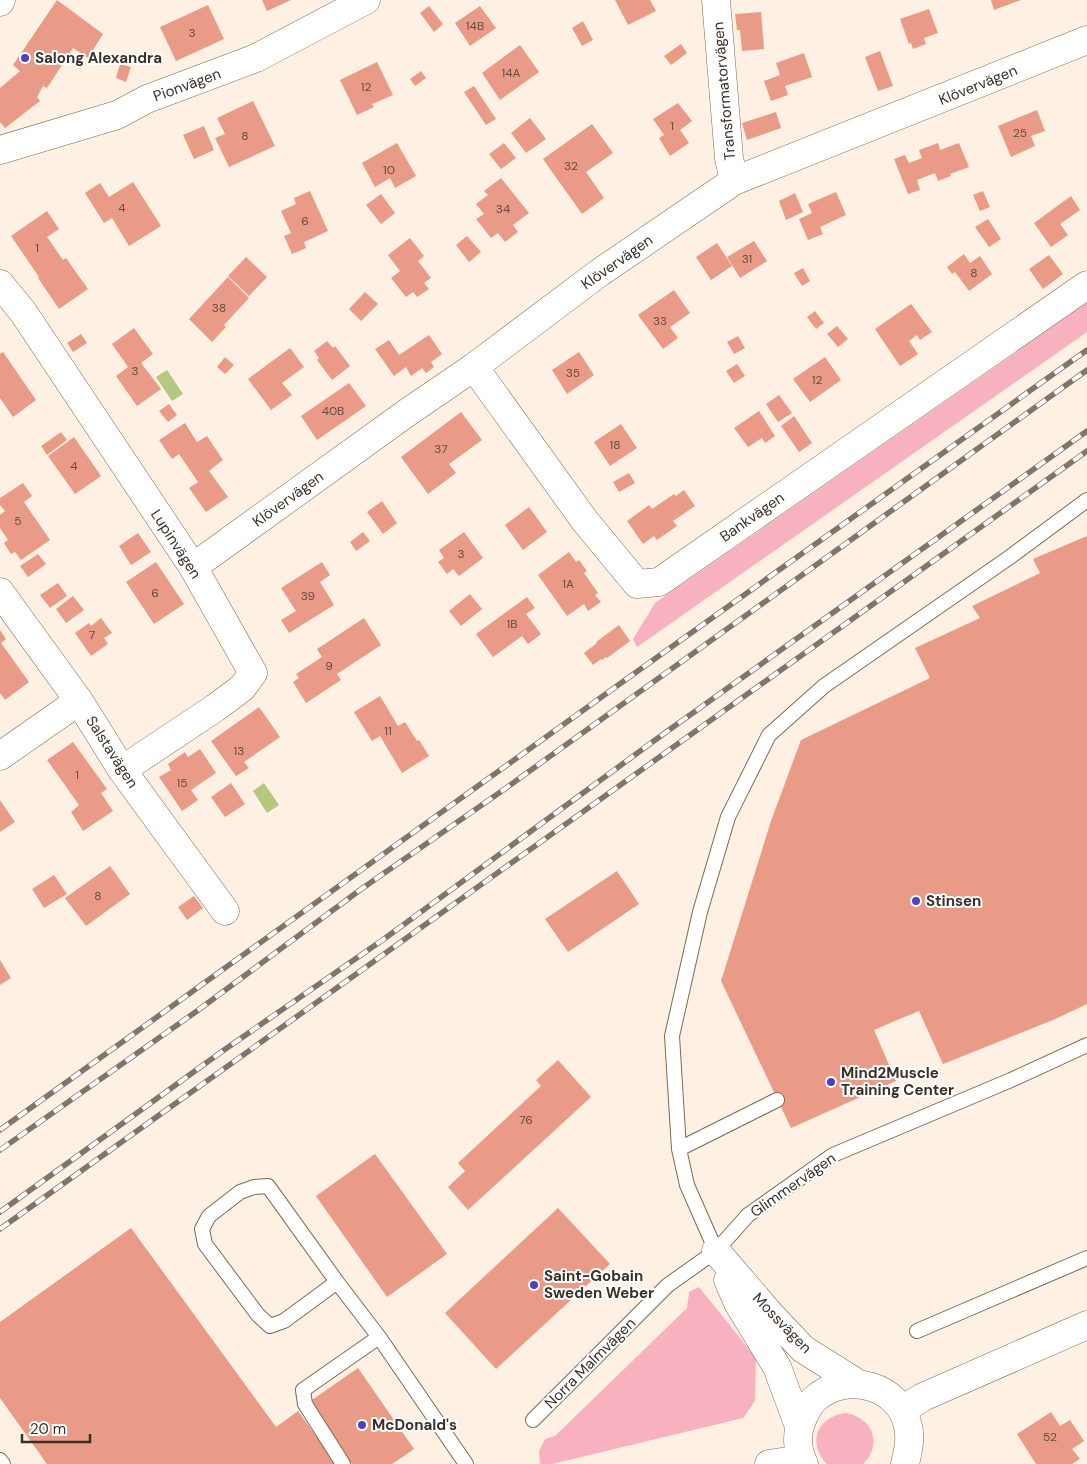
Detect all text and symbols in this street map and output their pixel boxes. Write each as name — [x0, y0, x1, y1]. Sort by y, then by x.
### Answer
house number: 14B — [466, 18, 484, 34]
street label: Transformatorvägen — [708, 21, 740, 161]
house number: 3 — [188, 25, 196, 41]
place label: Salong Alexandra — [35, 48, 162, 68]
marker: Salong Alexandra — [19, 52, 31, 64]
street label: Klövervägen — [936, 60, 1020, 110]
street label: Pionvägen — [150, 64, 224, 106]
house number: 14A — [502, 65, 521, 81]
house number: 12 — [361, 79, 371, 95]
house number: 1 — [670, 118, 674, 134]
house number: 25 — [1013, 125, 1027, 141]
house number: 8 — [241, 128, 249, 144]
house number: 32 — [564, 158, 578, 174]
house number: 10 — [383, 162, 395, 178]
house number: 4 — [118, 200, 126, 216]
house number: 34 — [496, 201, 510, 217]
house number: 6 — [301, 213, 309, 229]
street label: Klövervägen — [577, 230, 657, 294]
house number: 1 — [35, 240, 39, 256]
house number: 31 — [742, 251, 752, 267]
house number: 8 — [970, 265, 978, 281]
house number: 38 — [212, 300, 226, 316]
house number: 33 — [653, 313, 667, 329]
house number: 3 — [131, 363, 139, 379]
house number: 35 — [566, 365, 580, 381]
house number: 12 — [812, 372, 822, 388]
house number: 40B — [322, 403, 344, 419]
house number: 18 — [609, 437, 621, 453]
house number: 37 — [434, 441, 448, 457]
house number: 4 — [70, 458, 78, 474]
street label: Klövervägen — [248, 466, 328, 532]
street label: Bankvägen — [716, 488, 788, 546]
street label: Lupinvägen — [146, 505, 206, 583]
house number: 5 — [14, 513, 22, 529]
house number: 3 — [457, 546, 465, 562]
house number: 1A — [562, 576, 574, 592]
house number: 6 — [151, 585, 159, 601]
house number: 39 — [301, 588, 315, 604]
house number: 1B — [507, 616, 517, 632]
house number: 7 — [89, 627, 95, 643]
house number: 9 — [325, 658, 333, 674]
street label: Salstavägen — [81, 712, 143, 792]
house number: 11 — [384, 723, 392, 739]
house number: 13 — [234, 743, 244, 759]
house number: 1 — [75, 767, 79, 783]
house number: 15 — [176, 775, 188, 791]
house number: 8 — [94, 888, 102, 904]
place label: Stinsen — [926, 891, 981, 911]
marker: Stinsen — [910, 895, 922, 907]
place label: Mind2Muscle Training Center — [841, 1063, 954, 1100]
marker: Mind2Muscle Training Center — [825, 1076, 837, 1088]
house number: 76 — [519, 1112, 533, 1128]
street label: Glimmervägen — [746, 1148, 840, 1222]
place label: Saint-Gobain Sweden Weber — [544, 1266, 654, 1303]
marker: Saint-Gobain Sweden Weber — [528, 1279, 540, 1291]
street label: Mossvägen — [748, 1288, 816, 1358]
street label: Norra Malmvägen — [540, 1313, 640, 1413]
scale bar — [22, 1412, 90, 1444]
place label: McDonald's — [372, 1415, 457, 1435]
text: 20 m — [30, 1419, 66, 1439]
marker: McDonald's — [356, 1419, 368, 1431]
house number: 52 — [1043, 1429, 1057, 1445]

